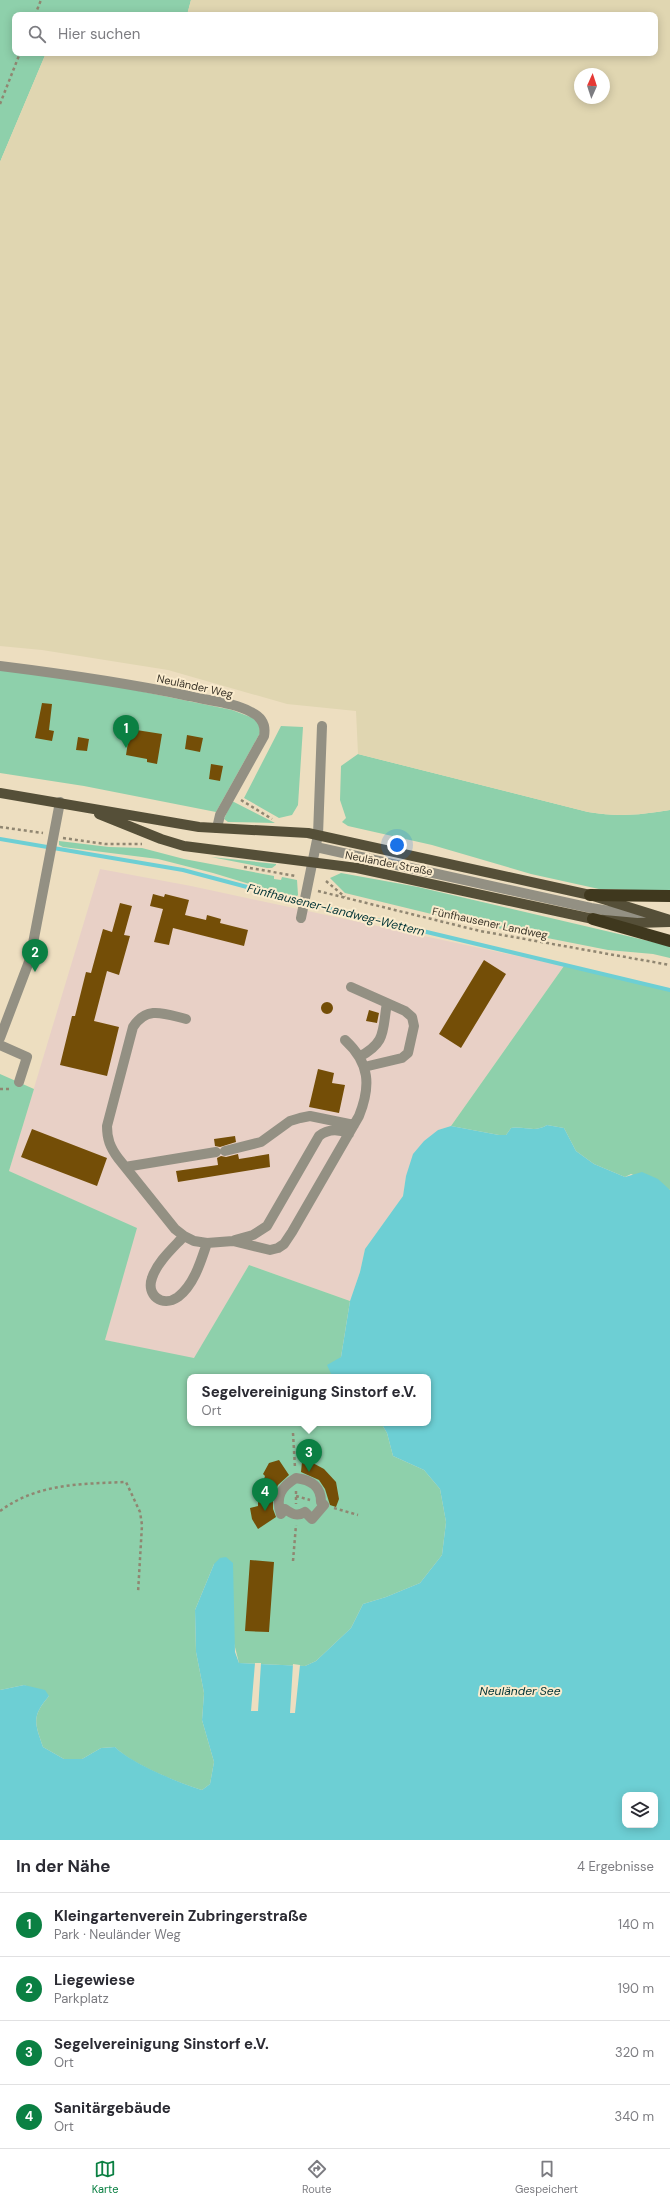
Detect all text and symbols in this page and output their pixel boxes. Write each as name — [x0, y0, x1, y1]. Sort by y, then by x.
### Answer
search box — [12, 12, 658, 56]
icon: search — [26, 23, 48, 45]
text: Hier suchen — [58, 24, 140, 44]
north arrow — [574, 68, 610, 104]
street label: Neuländer Weg — [156, 671, 234, 701]
pin: 1 — [113, 715, 139, 748]
your location — [387, 835, 407, 855]
street label: Neuländer Straße — [344, 848, 434, 878]
water label: Fünfhausener-Landweg-Wettern — [246, 880, 427, 940]
street label: Fünfhausener Landweg — [431, 904, 549, 942]
pin: 2 — [22, 939, 48, 972]
popup — [187, 1374, 431, 1426]
text: Segelvereinigung Sinstorf e.V. — [202, 1382, 416, 1402]
text: Ort — [202, 1402, 222, 1419]
pin: 3 — [296, 1439, 322, 1472]
pin: 4 — [252, 1478, 278, 1511]
water label: Neuländer See — [479, 1683, 561, 1699]
map controls — [622, 1792, 658, 1828]
button: layers — [622, 1792, 658, 1828]
text: In der Nähe — [16, 1855, 111, 1877]
text: 4 Ergebnisse — [577, 1858, 654, 1875]
text: Kleingartenverein Zubringerstraße — [54, 1906, 308, 1926]
text: 1 — [27, 1916, 31, 1933]
text: 140 m — [618, 1916, 654, 1933]
text: Park · Neuländer Weg — [54, 1926, 181, 1943]
text: Liegewiese — [54, 1970, 135, 1990]
text: 2 — [25, 1980, 33, 1997]
text: 190 m — [618, 1980, 654, 1997]
text: Parkplatz — [54, 1990, 109, 2007]
text: Segelvereinigung Sinstorf e.V. — [54, 2034, 269, 2054]
text: 3 — [25, 2044, 33, 2061]
text: 320 m — [615, 2044, 654, 2061]
text: Ort — [54, 2054, 74, 2071]
text: Sanitärgebäude — [54, 2098, 171, 2118]
text: 4 — [25, 2108, 33, 2125]
text: 340 m — [614, 2108, 654, 2125]
text: Ort — [54, 2118, 74, 2135]
tab: Karte — [92, 2158, 118, 2196]
tab: Route — [302, 2158, 331, 2196]
tab: Gespeichert — [515, 2158, 578, 2196]

